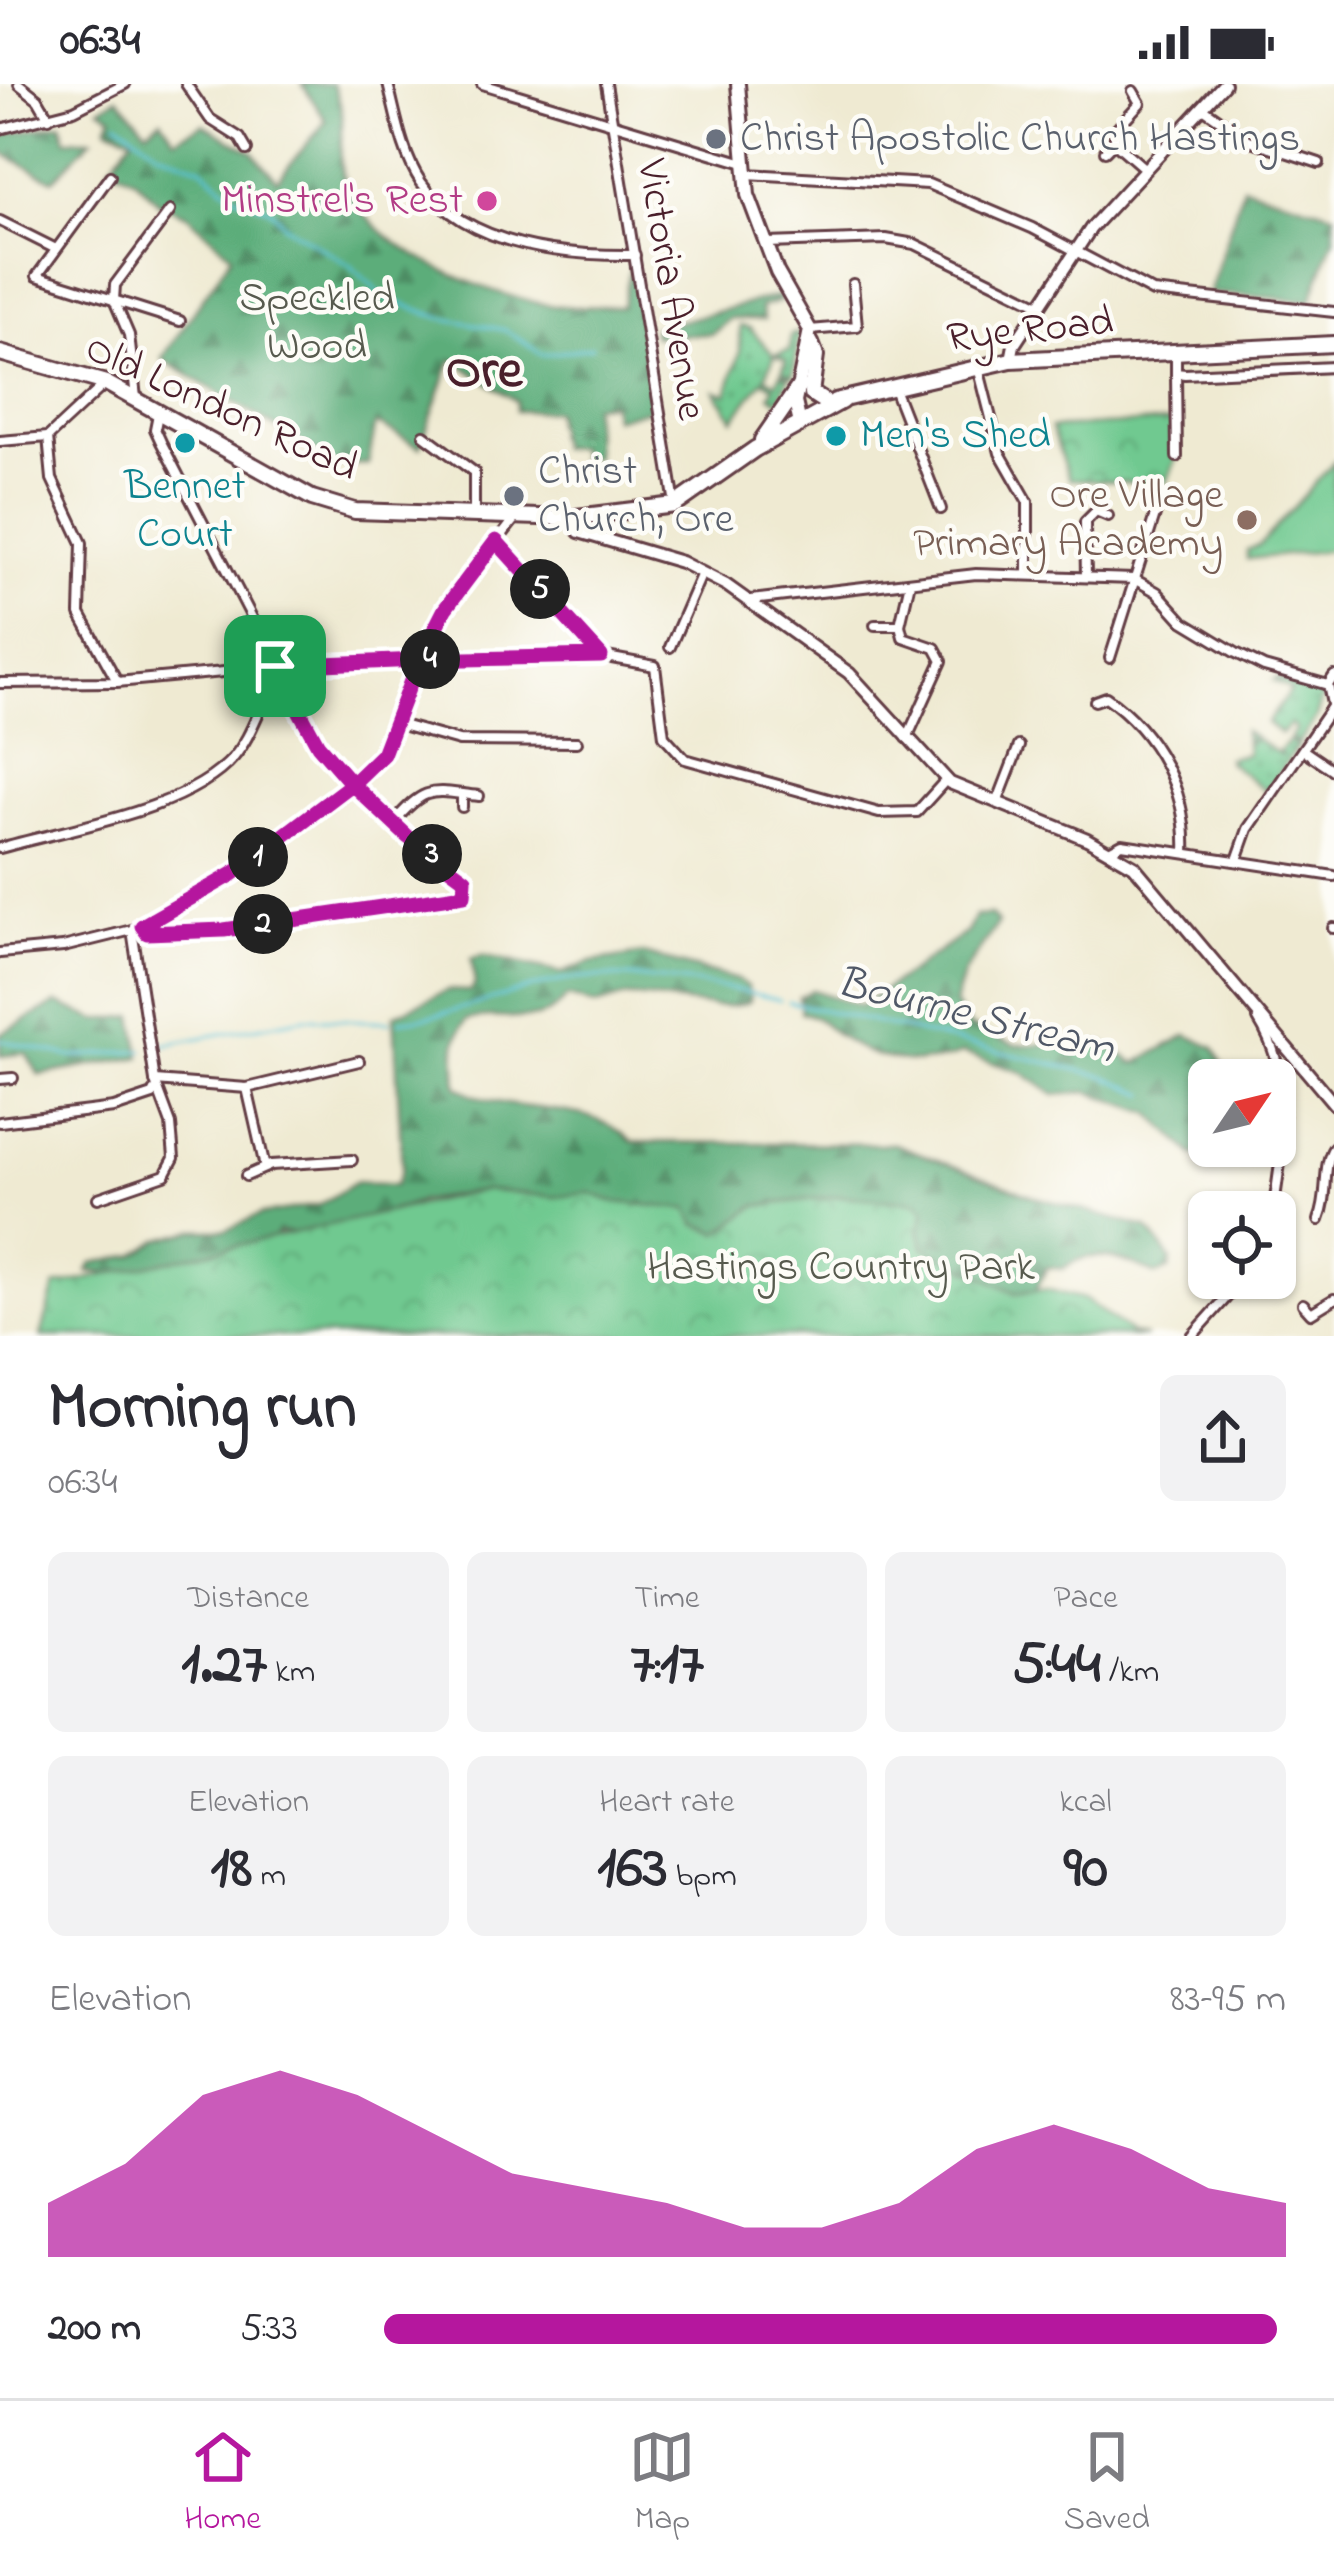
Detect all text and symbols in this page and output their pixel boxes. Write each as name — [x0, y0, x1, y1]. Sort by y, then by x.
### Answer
text: 06:34 — [60, 9, 140, 75]
place label: Christ Apostolic Church Hastings — [740, 109, 1300, 170]
marker: Christ Apostolic Church Hastings — [703, 126, 729, 152]
street label: Victoria Avenue — [619, 154, 721, 425]
place label: Minstrel's Rest — [221, 171, 463, 232]
marker: Minstrel's Rest — [474, 188, 500, 214]
park label: Speckled Wood — [239, 269, 395, 378]
street label: Rye Road — [944, 292, 1116, 370]
street label: Old London Road — [75, 319, 367, 499]
district label: Ore — [446, 334, 524, 412]
place label: Men's Shed — [860, 406, 1051, 467]
marker: Men's Shed — [823, 423, 849, 449]
marker: Bennet Court — [172, 430, 198, 456]
place label: Christ Church, Ore — [538, 442, 734, 551]
place label: Bennet Court — [123, 457, 246, 566]
place label: Ore Village Primary Academy — [913, 466, 1223, 575]
marker: Christ Church, Ore — [501, 483, 527, 509]
marker: Ore Village Primary Academy — [1234, 507, 1260, 533]
pin: 5 — [510, 559, 570, 619]
text: 5 — [531, 565, 549, 613]
pin — [224, 615, 326, 717]
pin: 4 — [400, 629, 460, 689]
icon: arrive — [242, 633, 308, 699]
text: 4 — [423, 635, 437, 683]
pin: 3 — [402, 824, 462, 884]
pin: 1 — [228, 827, 288, 887]
text: 3 — [425, 830, 439, 878]
text: 1 — [253, 833, 263, 881]
pin: 2 — [233, 894, 293, 954]
text: 2 — [255, 900, 271, 948]
water label: Bourne Stream — [829, 951, 1122, 1084]
north arrow — [1188, 1059, 1296, 1167]
map controls — [1188, 1059, 1296, 1299]
button: locate — [1188, 1191, 1296, 1299]
park label: Hastings Country Park — [647, 1238, 1036, 1299]
text: Morning run — [48, 1362, 357, 1458]
button: share — [1160, 1375, 1286, 1501]
text: 06:34 — [48, 1455, 118, 1512]
text: Distance — [188, 1575, 309, 1623]
text: Time — [634, 1575, 700, 1623]
text: Pace — [1053, 1575, 1118, 1623]
text: 1.27 — [181, 1623, 267, 1710]
text: 7:17 — [630, 1623, 704, 1710]
text: 5:44 — [1012, 1623, 1101, 1710]
text: km — [267, 1649, 315, 1697]
text: /km — [1101, 1649, 1159, 1697]
text: Elevation — [188, 1779, 309, 1827]
text: Heart rate — [599, 1779, 735, 1827]
text: kcal — [1059, 1779, 1112, 1827]
text: 18 — [211, 1827, 252, 1914]
text: 163 — [597, 1827, 668, 1914]
text: 90 — [1064, 1827, 1108, 1914]
text: m — [252, 1853, 286, 1901]
text: bpm — [668, 1853, 737, 1901]
text: Elevation — [48, 1972, 191, 2029]
text: 83–95 m — [1170, 1972, 1286, 2029]
text: 200 m — [48, 2301, 141, 2358]
text: 5:33 — [240, 2301, 298, 2358]
tab: Home — [184, 2424, 261, 2544]
tab: Map — [629, 2424, 695, 2544]
tab: Saved — [1064, 2424, 1150, 2544]

